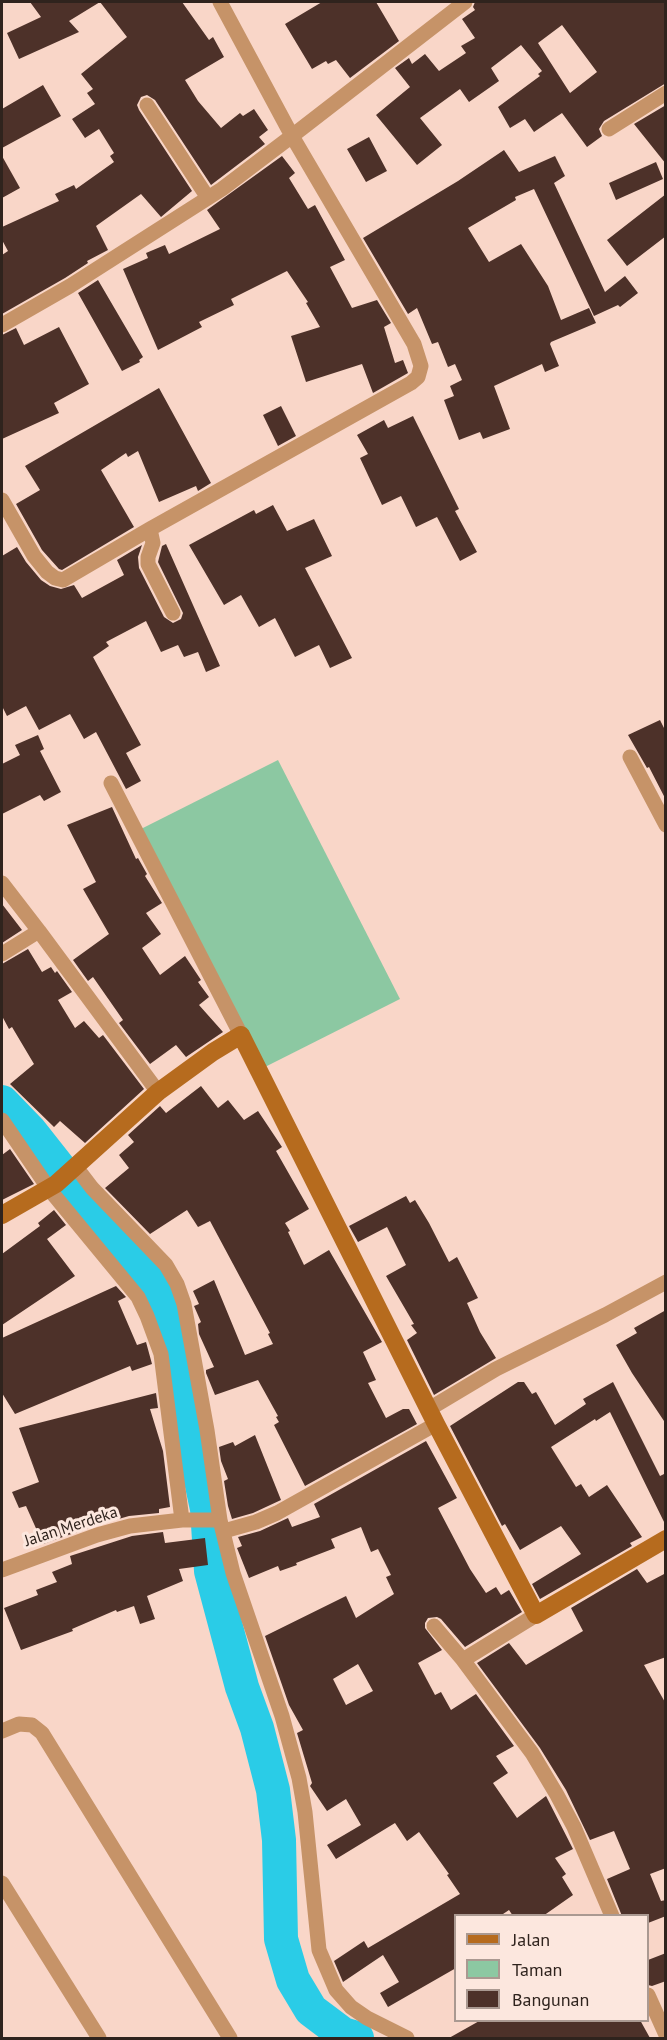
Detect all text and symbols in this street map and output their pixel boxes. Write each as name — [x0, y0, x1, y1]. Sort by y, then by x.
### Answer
street label: Jalan Merdeka — [22, 1503, 120, 1551]
legend — [454, 1914, 649, 2022]
text: Jalan — [512, 1928, 550, 1951]
text: Taman — [512, 1958, 562, 1981]
text: Bangunan — [512, 1988, 589, 2011]

